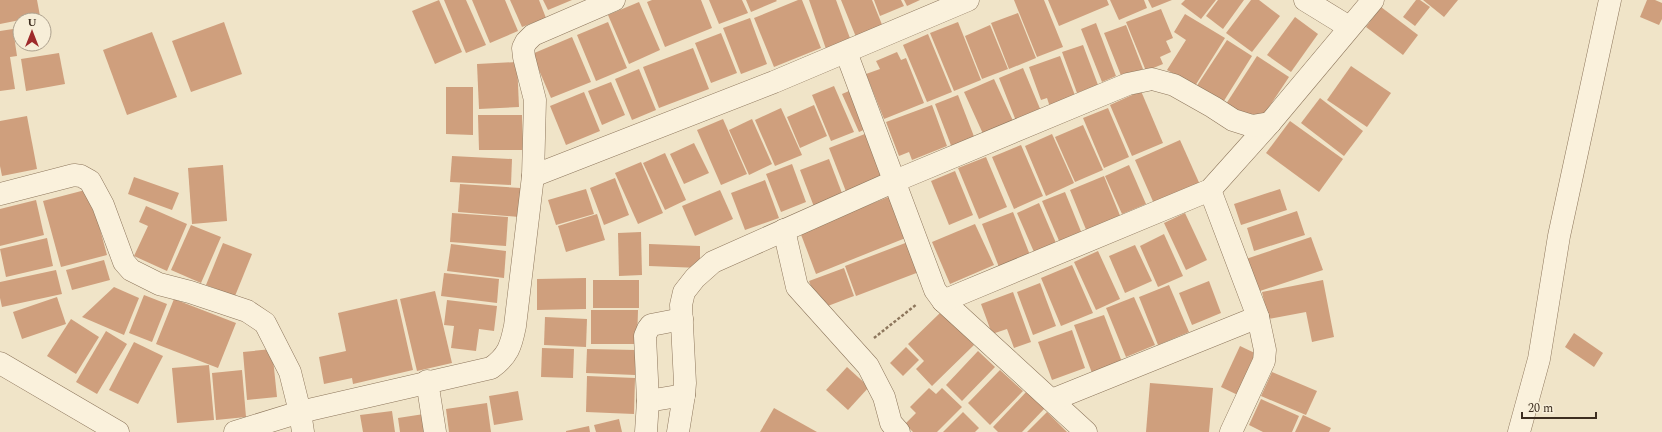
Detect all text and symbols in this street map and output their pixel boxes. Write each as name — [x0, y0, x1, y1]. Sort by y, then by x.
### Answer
north arrow — [12, 12, 52, 52]
text: U — [27, 14, 37, 31]
scale bar — [1522, 394, 1596, 420]
text: 20 m — [1528, 399, 1553, 418]

